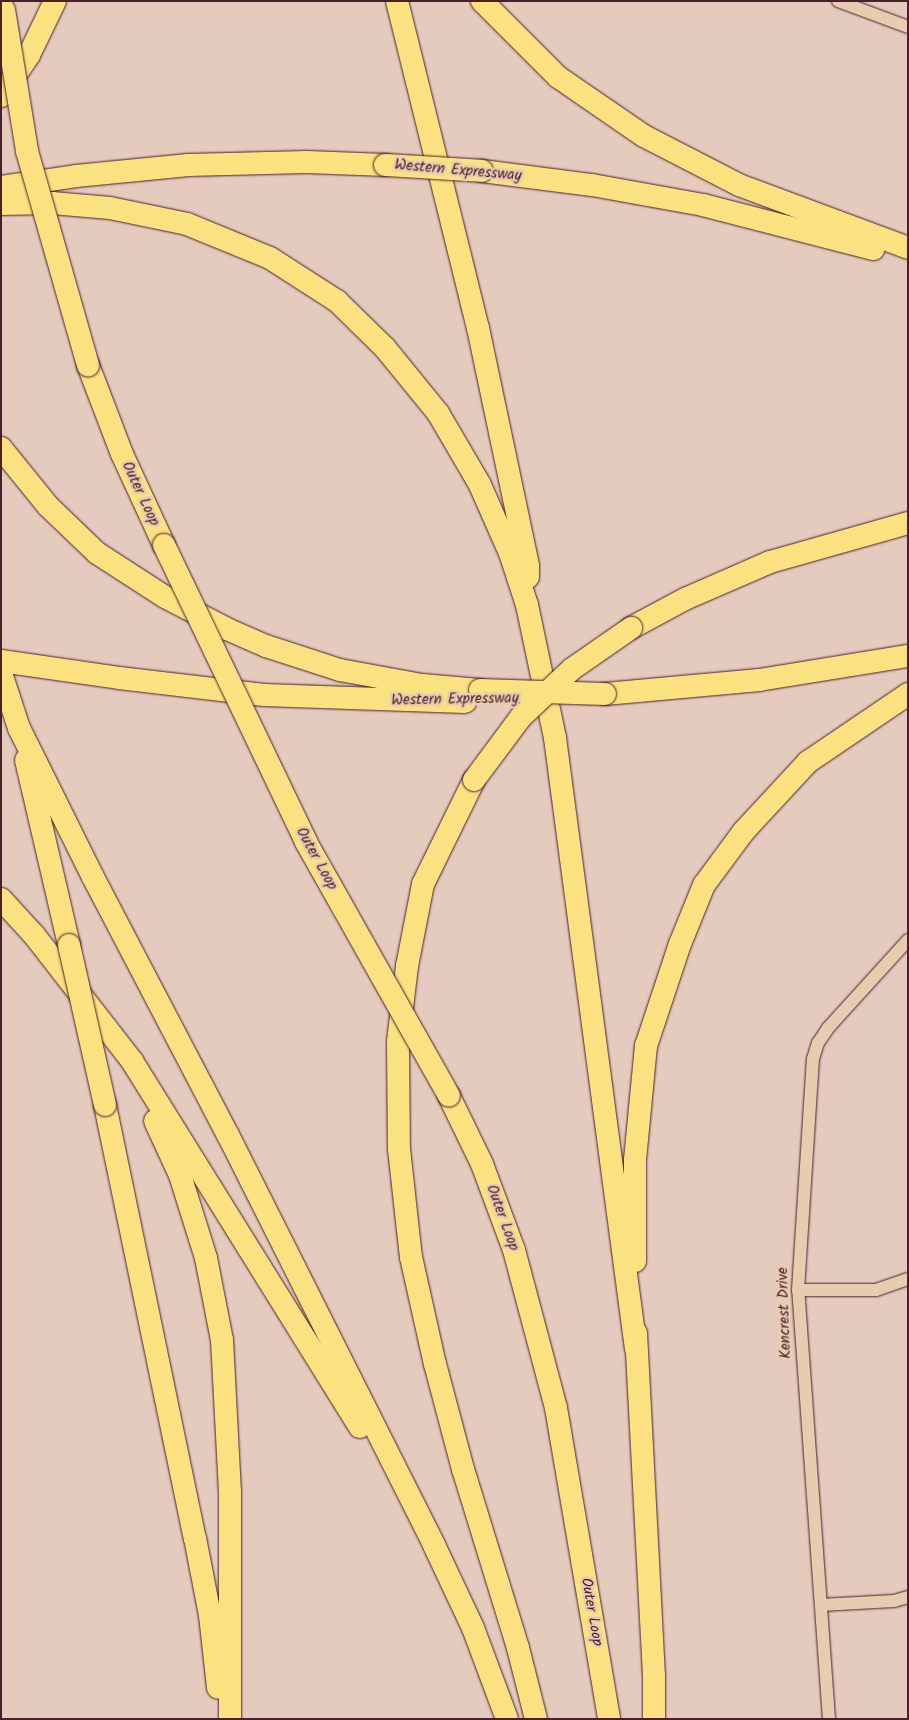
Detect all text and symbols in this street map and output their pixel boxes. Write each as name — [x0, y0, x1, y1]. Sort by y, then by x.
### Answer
street label: Western Expressway — [394, 156, 522, 186]
street label: Outer Loop — [117, 459, 163, 529]
street label: Western Expressway — [391, 690, 519, 710]
street label: Outer Loop — [291, 825, 341, 893]
street label: Outer Loop — [482, 1183, 522, 1253]
street label: Kencrest Drive — [774, 1267, 796, 1359]
street label: Outer Loop — [576, 1577, 606, 1647]

